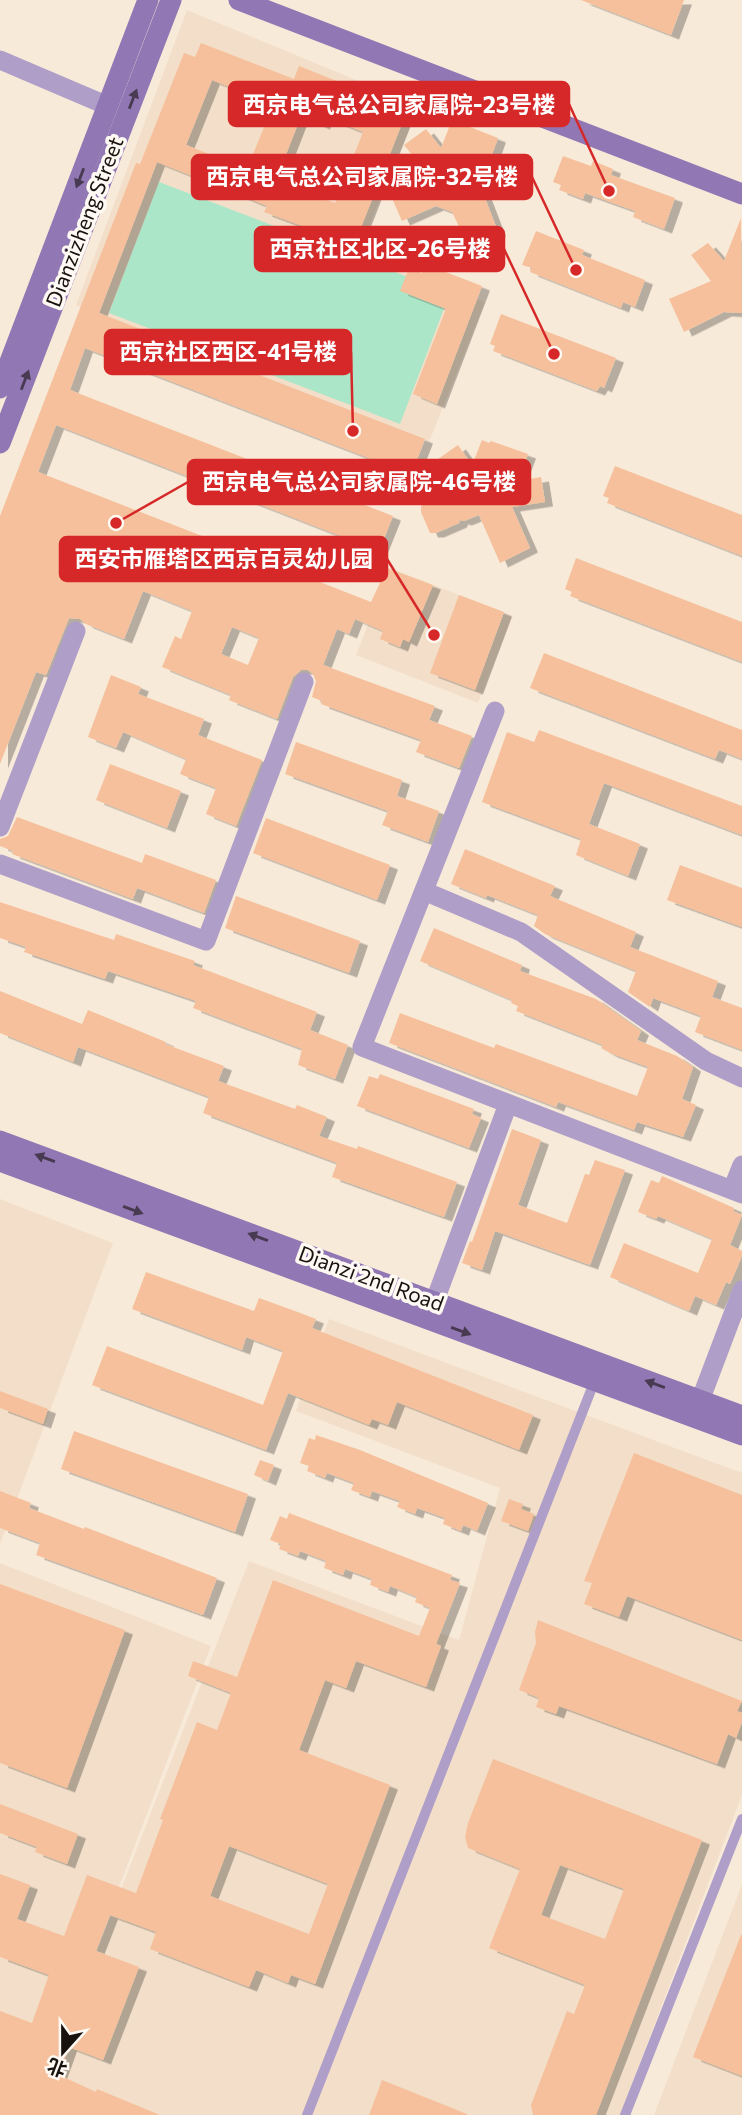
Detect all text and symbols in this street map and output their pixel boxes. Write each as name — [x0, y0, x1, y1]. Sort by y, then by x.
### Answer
callout: 西京电气总公司家属院-23号楼 — [229, 82, 569, 126]
one-way arrow — [127, 88, 138, 109]
text: 西京电气总公司家属院-23号楼 — [243, 90, 555, 118]
street label: Dianzizheng Street — [40, 133, 128, 310]
callout: 西京电气总公司家属院-32号楼 — [192, 155, 532, 199]
text: 西京电气总公司家属院-32号楼 — [206, 162, 518, 190]
one-way arrow — [74, 168, 85, 189]
callout: 西京社区北区-26号楼 — [255, 227, 504, 271]
text: 西京社区北区-26号楼 — [270, 234, 490, 262]
callout: 西京社区西区-41号楼 — [105, 330, 351, 374]
text: 西京社区西区-41号楼 — [119, 337, 337, 365]
one-way arrow — [19, 369, 30, 390]
callout: 西京电气总公司家属院-46号楼 — [188, 460, 530, 504]
text: 西京电气总公司家属院-46号楼 — [202, 467, 516, 495]
callout: 西安市雁塔区西京百灵幼儿园 — [60, 537, 387, 581]
text: 西安市雁塔区西京百灵幼儿园 — [75, 544, 374, 572]
one-way arrow — [34, 1152, 55, 1163]
one-way arrow — [123, 1205, 144, 1216]
one-way arrow — [247, 1231, 268, 1242]
street label: Dianzi 2nd Road — [296, 1240, 447, 1315]
one-way arrow — [451, 1326, 472, 1337]
one-way arrow — [644, 1379, 665, 1390]
north arrow — [28, 2017, 98, 2087]
text: 北 — [44, 2054, 70, 2082]

